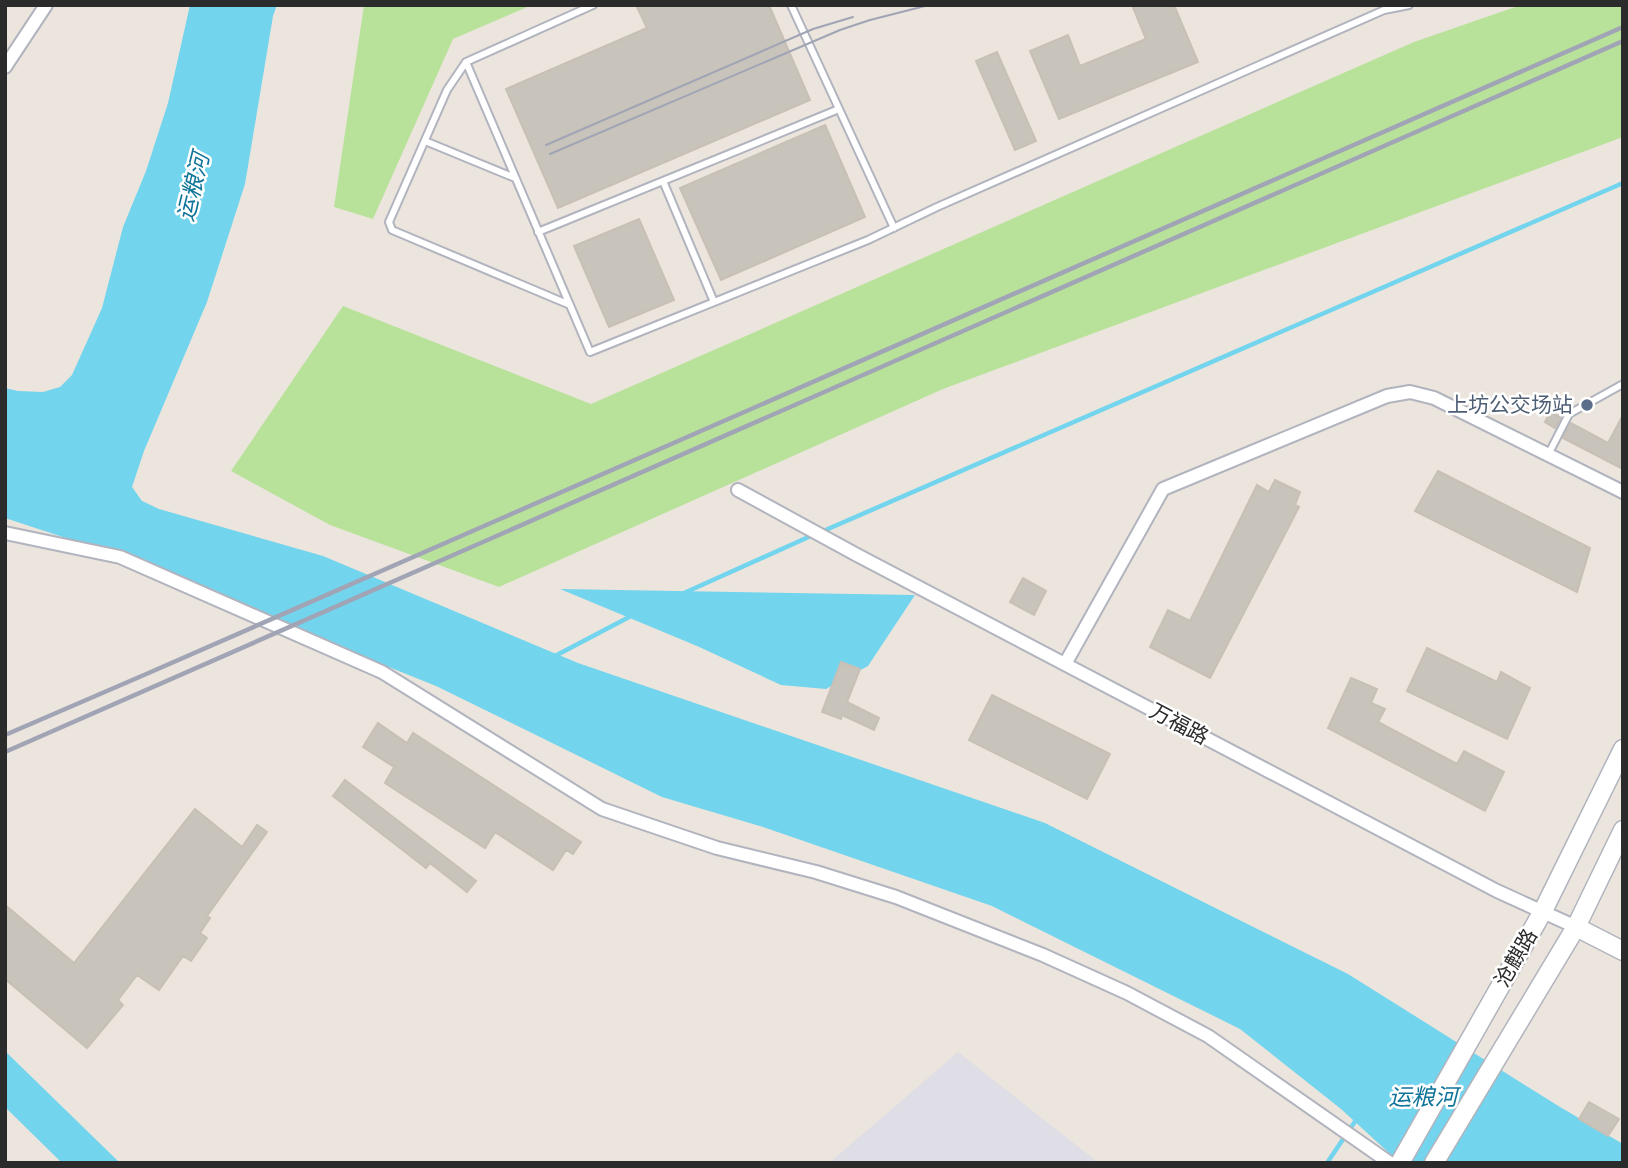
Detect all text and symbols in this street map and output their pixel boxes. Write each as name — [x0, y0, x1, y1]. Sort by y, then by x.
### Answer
water label: 运粮河 — [170, 146, 218, 224]
place label: 上坊公交场站 — [1447, 391, 1573, 419]
marker: 上坊公交场站 — [1579, 397, 1595, 413]
street label: 万福路 — [1145, 697, 1213, 751]
street label: 沧麒路 — [1488, 924, 1544, 992]
water label: 运粮河 — [1389, 1082, 1462, 1113]

